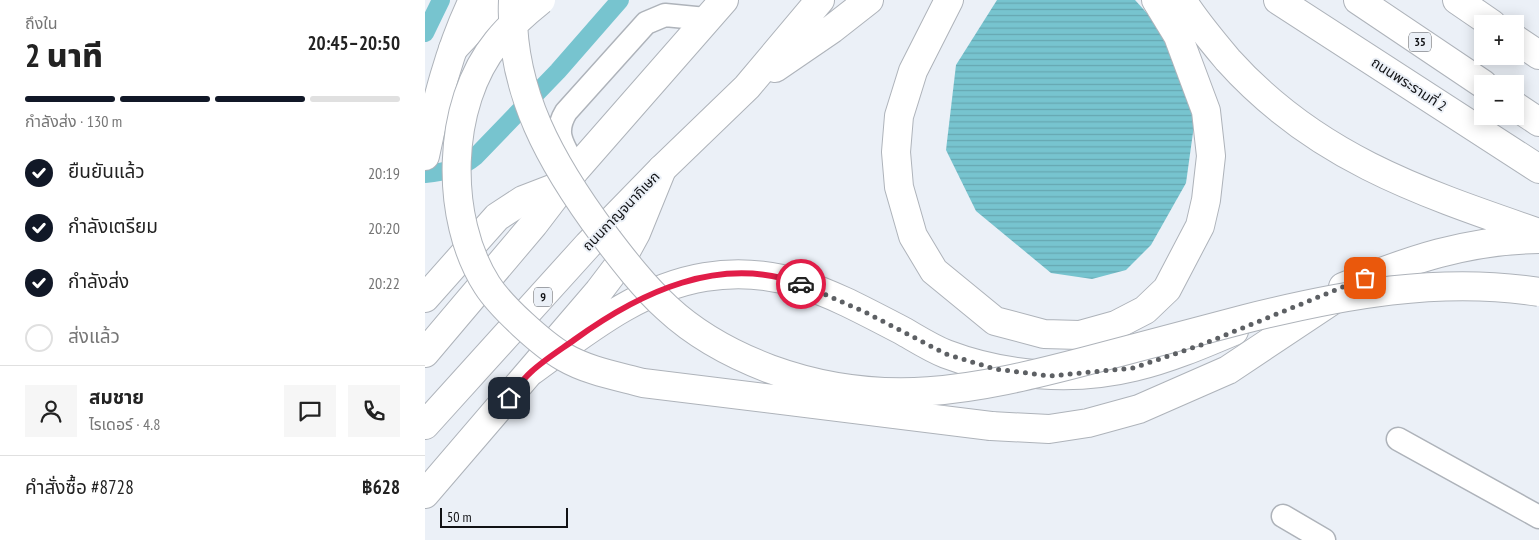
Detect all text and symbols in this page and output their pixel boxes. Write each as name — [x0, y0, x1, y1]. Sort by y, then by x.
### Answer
text: ถึงใน — [25, 13, 58, 33]
map controls — [1474, 15, 1524, 125]
button: + — [1474, 15, 1524, 65]
text: 20:45–20:50 — [307, 31, 400, 55]
road number: 35 — [1409, 32, 1431, 52]
text: 2 นาที — [25, 34, 103, 76]
street label: ถนนพระรามที่ 2 — [1368, 52, 1450, 115]
button: − — [1474, 75, 1524, 125]
text: กำลังส่ง · 130 m — [25, 111, 122, 131]
icon: check — [25, 159, 53, 187]
text: ยืนยันแล้ว — [68, 159, 145, 183]
text: 20:19 — [368, 163, 400, 183]
street label: ถนนกาญจนาภิเษก — [578, 167, 664, 255]
icon: check — [25, 214, 53, 242]
text: กำลังเตรียม — [68, 214, 158, 238]
text: 20:20 — [368, 218, 400, 238]
pin — [1344, 257, 1386, 299]
courier — [776, 259, 826, 309]
icon: bag — [1351, 264, 1379, 292]
icon: check — [25, 269, 53, 297]
text: กำลังส่ง — [68, 269, 129, 293]
icon: car — [787, 270, 815, 298]
text: 20:22 — [368, 273, 400, 293]
road number: 9 — [534, 288, 552, 306]
text: ส่งแล้ว — [68, 324, 120, 348]
pin — [488, 377, 530, 419]
icon: home — [495, 384, 523, 412]
button: person — [25, 385, 77, 437]
text: สมชาย — [89, 385, 144, 409]
button: chat — [284, 385, 336, 437]
button: phone — [348, 385, 400, 437]
text: ไรเดอร์ · 4.8 — [89, 414, 160, 434]
text: คำสั่งซื้อ #8728 — [25, 475, 134, 499]
text: ฿628 — [362, 475, 400, 499]
scale bar — [440, 505, 567, 528]
text: 50 m — [447, 508, 472, 526]

